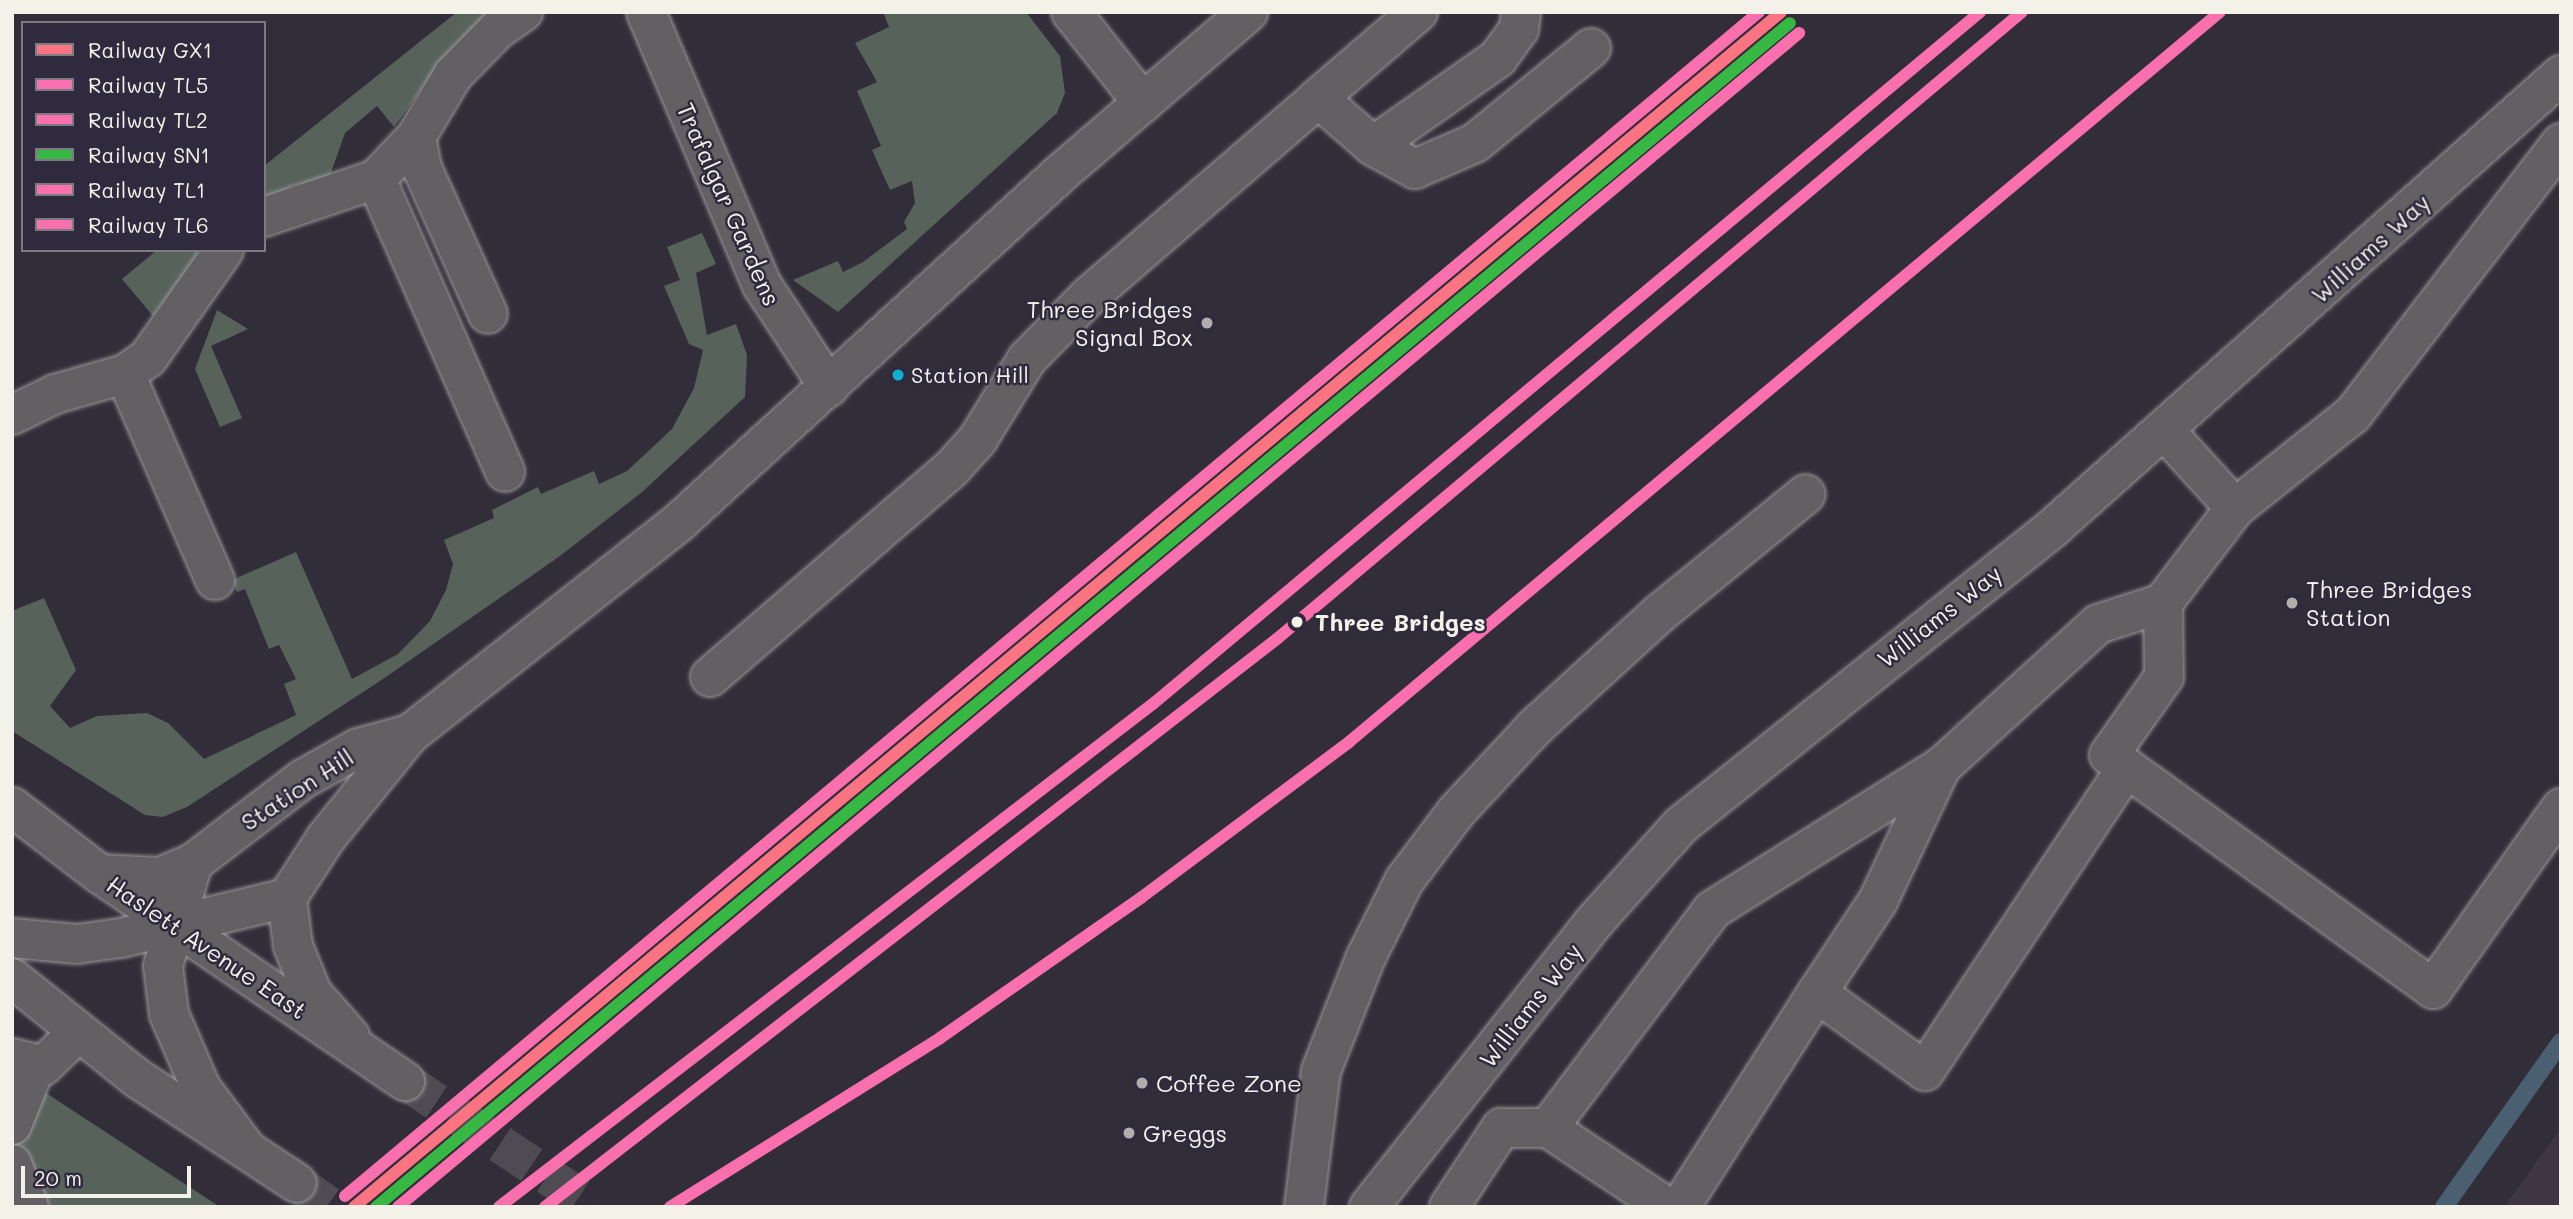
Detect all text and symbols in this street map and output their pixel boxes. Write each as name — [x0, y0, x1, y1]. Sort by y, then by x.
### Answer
legend — [21, 21, 266, 252]
text: Railway GX1 — [88, 36, 212, 63]
text: Railway TL5 — [88, 71, 208, 98]
street label: Trafalgar Gardens — [671, 98, 787, 310]
text: Railway TL2 — [88, 106, 208, 133]
text: Railway SN1 — [88, 141, 210, 168]
text: Railway TL1 — [88, 176, 205, 203]
street label: Williams Way — [2305, 187, 2435, 309]
text: Railway TL6 — [88, 211, 209, 238]
place label: Three Bridges Signal Box — [1027, 295, 1193, 351]
marker: Three Bridges Signal Box — [1199, 315, 1215, 331]
place label: Station Hill — [911, 362, 1029, 388]
marker: Station Hill — [891, 368, 905, 382]
street label: Williams Way — [1871, 559, 2007, 673]
place label: Three Bridges Station — [2306, 575, 2472, 631]
marker: Three Bridges Station — [2284, 595, 2300, 611]
place label: Three Bridges — [1315, 608, 1486, 636]
marker: Three Bridges — [1285, 610, 1309, 634]
street label: Station Hill — [235, 742, 359, 836]
street label: Haslett Avenue East — [102, 869, 312, 1025]
street label: Williams Way — [1473, 937, 1587, 1073]
place label: Coffee Zone — [1156, 1069, 1302, 1097]
marker: Coffee Zone — [1134, 1075, 1150, 1091]
place label: Greggs — [1143, 1119, 1227, 1147]
marker: Greggs — [1121, 1125, 1137, 1141]
scale bar — [24, 1152, 194, 1196]
text: 20 m — [34, 1164, 82, 1191]

